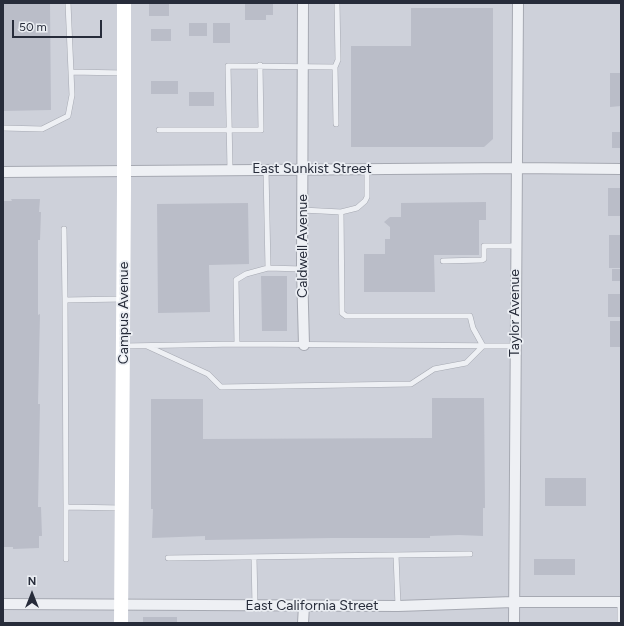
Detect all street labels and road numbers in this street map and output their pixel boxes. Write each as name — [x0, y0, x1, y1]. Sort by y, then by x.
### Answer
street label: East Sunkist Street — [252, 161, 372, 177]
street label: Caldwell Avenue — [295, 194, 311, 298]
street label: Campus Avenue — [116, 262, 132, 364]
street label: Taylor Avenue — [507, 269, 523, 357]
street label: East California Street — [245, 598, 379, 614]

